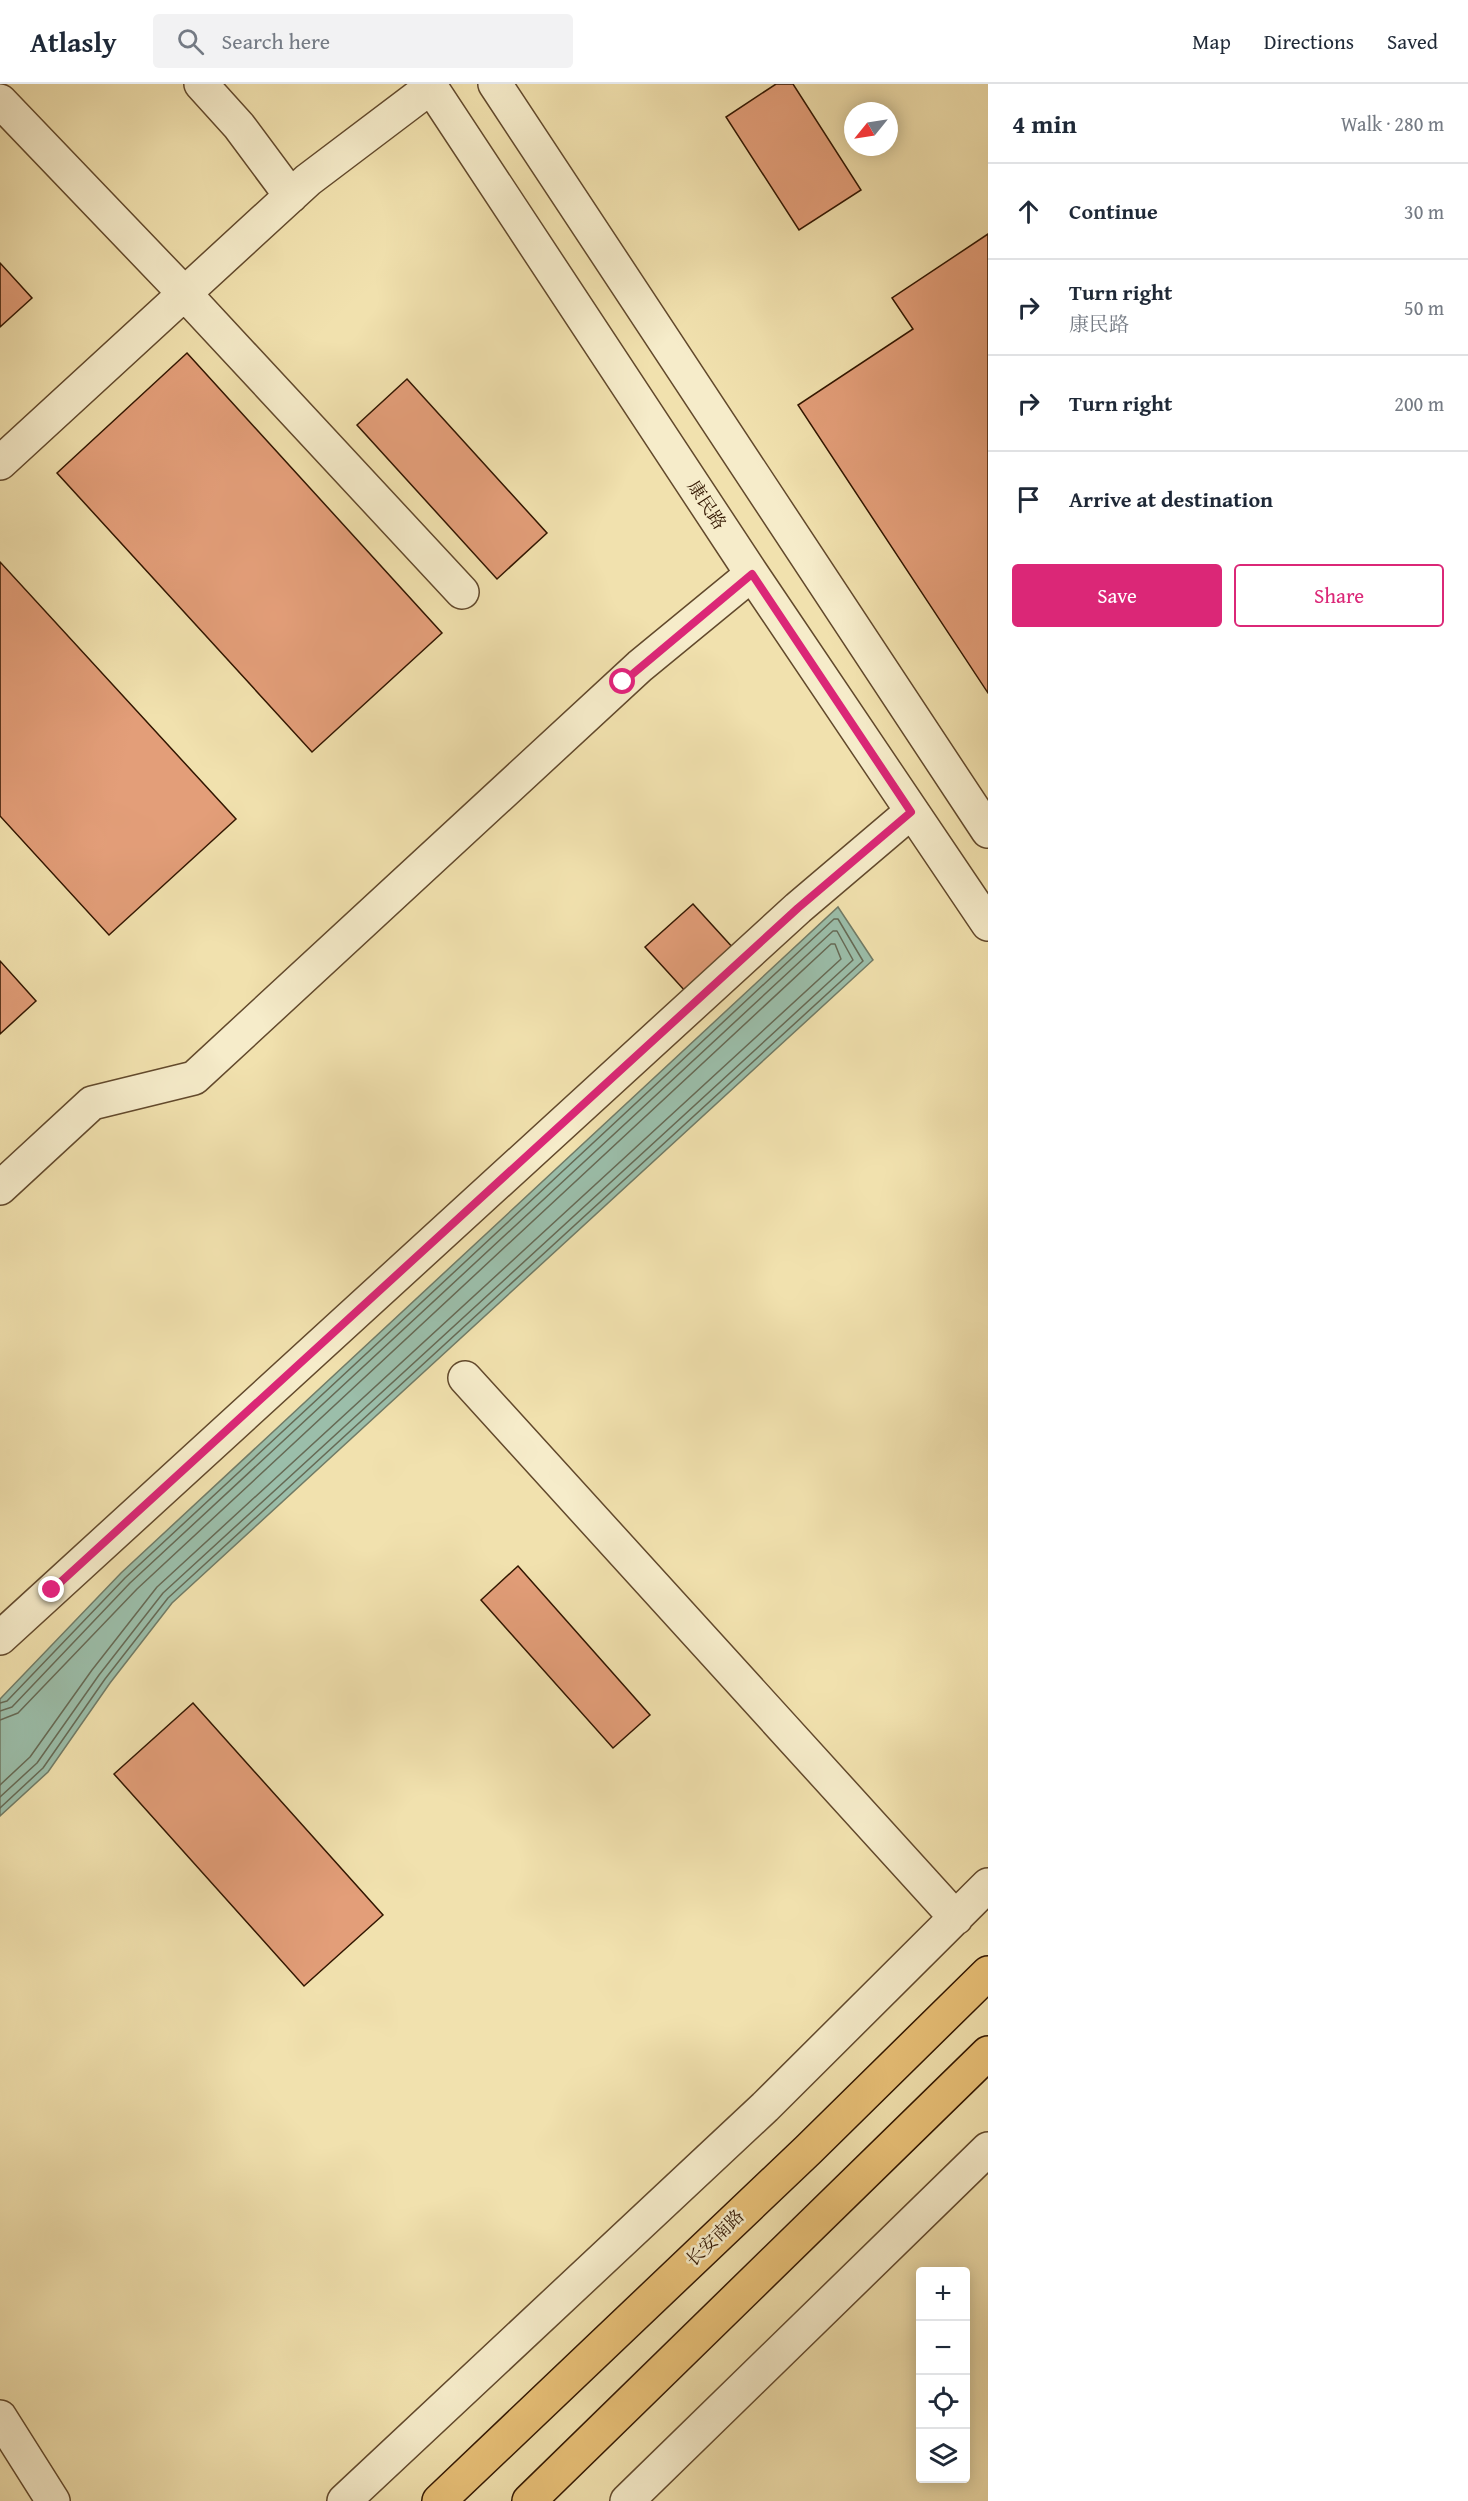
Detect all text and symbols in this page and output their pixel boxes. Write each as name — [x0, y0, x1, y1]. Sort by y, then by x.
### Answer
search box — [153, 14, 573, 68]
text: Atlasly — [30, 21, 117, 62]
icon: search — [174, 25, 207, 58]
text: Search here — [222, 25, 330, 57]
text: Map — [1192, 26, 1231, 57]
text: Directions — [1264, 26, 1354, 57]
text: Saved — [1387, 26, 1438, 57]
north arrow — [844, 102, 898, 156]
text: 4 min — [1012, 104, 1077, 143]
text: Walk · 280 m — [1341, 109, 1444, 138]
icon: ahead — [1012, 195, 1045, 228]
text: Continue — [1069, 195, 1158, 227]
text: 30 m — [1404, 197, 1444, 226]
text: Turn right — [1069, 276, 1172, 308]
icon: right — [1012, 291, 1045, 324]
text: 50 m — [1404, 293, 1444, 322]
text: 康民路 — [1069, 309, 1129, 338]
icon: right — [1012, 387, 1045, 420]
text: Turn right — [1069, 387, 1172, 419]
text: 200 m — [1394, 389, 1444, 418]
street label: 康民路 — [681, 475, 733, 535]
icon: arrive — [1012, 483, 1045, 516]
text: Arrive at destination — [1069, 483, 1273, 515]
button: Save — [1012, 564, 1222, 627]
button: Share — [1234, 564, 1444, 627]
route start — [609, 668, 635, 694]
route end — [38, 1576, 64, 1602]
street label: 长安南路 — [679, 2203, 750, 2272]
map controls — [916, 2267, 970, 2483]
button: + — [916, 2267, 970, 2321]
button: − — [916, 2321, 970, 2375]
button: locate — [916, 2375, 970, 2429]
button: layers — [916, 2429, 970, 2483]

